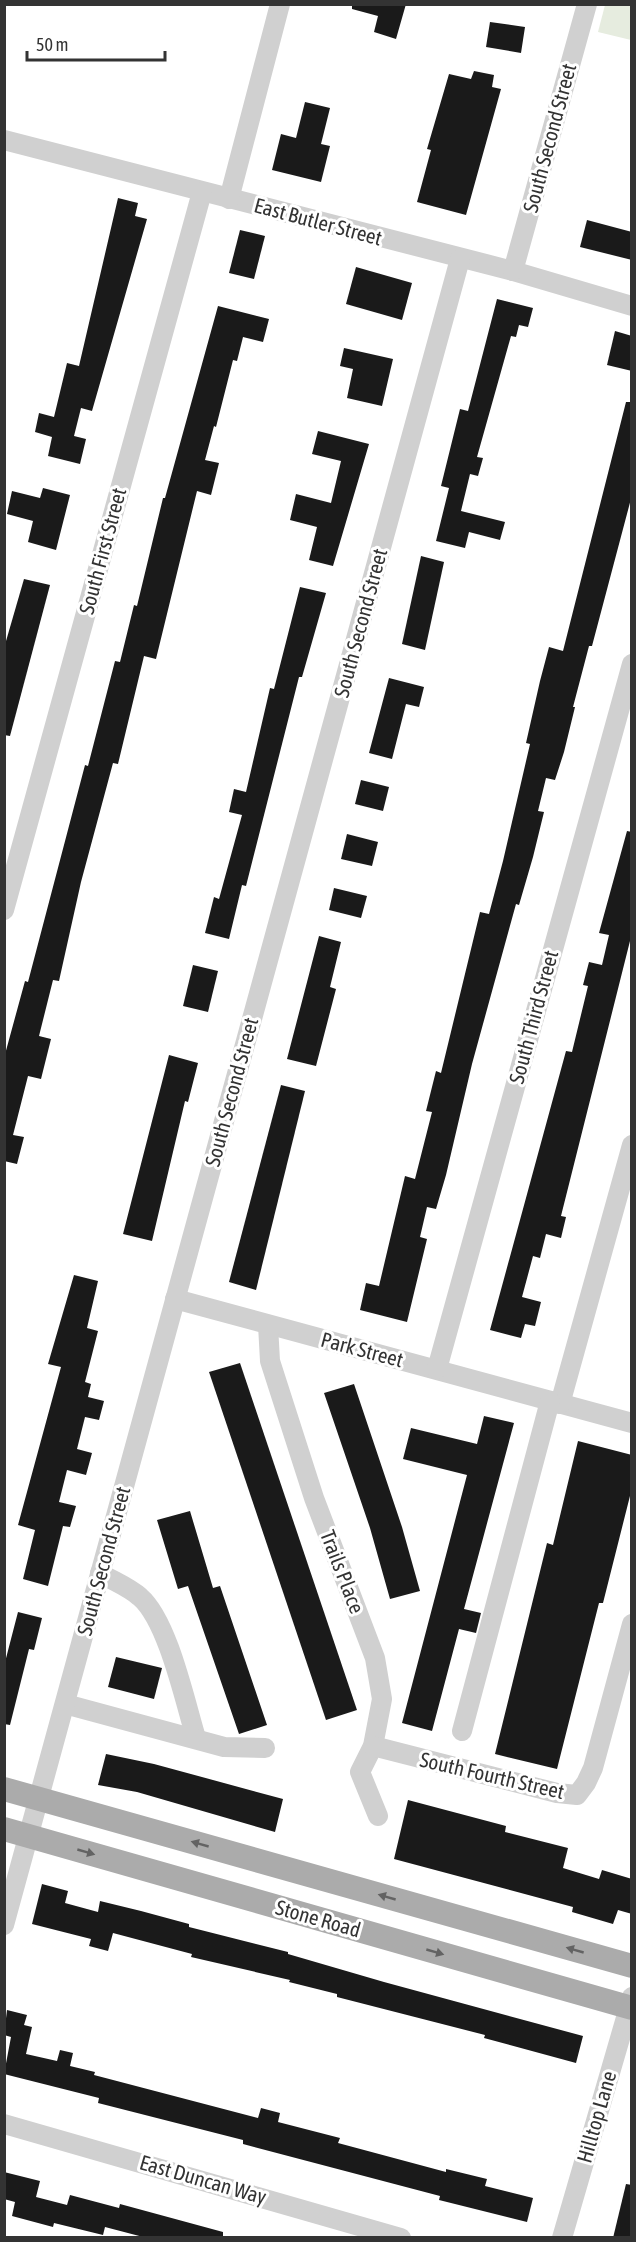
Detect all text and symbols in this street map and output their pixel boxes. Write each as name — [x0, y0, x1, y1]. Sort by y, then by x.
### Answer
scale bar — [27, 24, 165, 62]
text: 50 m — [36, 34, 68, 55]
street label: South Second Street — [518, 61, 580, 215]
street label: East Butler Street — [252, 192, 385, 250]
street label: South First Street — [74, 485, 130, 617]
street label: South Second Street — [329, 546, 391, 700]
street label: South Third Street — [504, 948, 562, 1086]
street label: South Second Street — [200, 1015, 262, 1169]
street label: Park Street — [319, 1327, 406, 1371]
street label: South Second Street — [72, 1484, 134, 1638]
street label: Trails Place — [316, 1527, 370, 1617]
street label: South Fourth Street — [418, 1747, 567, 1803]
one-way arrow — [191, 1839, 209, 1849]
one-way arrow — [77, 1848, 95, 1857]
one-way arrow — [378, 1892, 396, 1901]
street label: Stone Road — [273, 1894, 364, 1942]
one-way arrow — [566, 1945, 584, 1954]
one-way arrow — [426, 1948, 444, 1957]
street label: Hilltop Lane — [572, 2068, 621, 2165]
street label: East Duncan Way — [137, 2149, 270, 2209]

